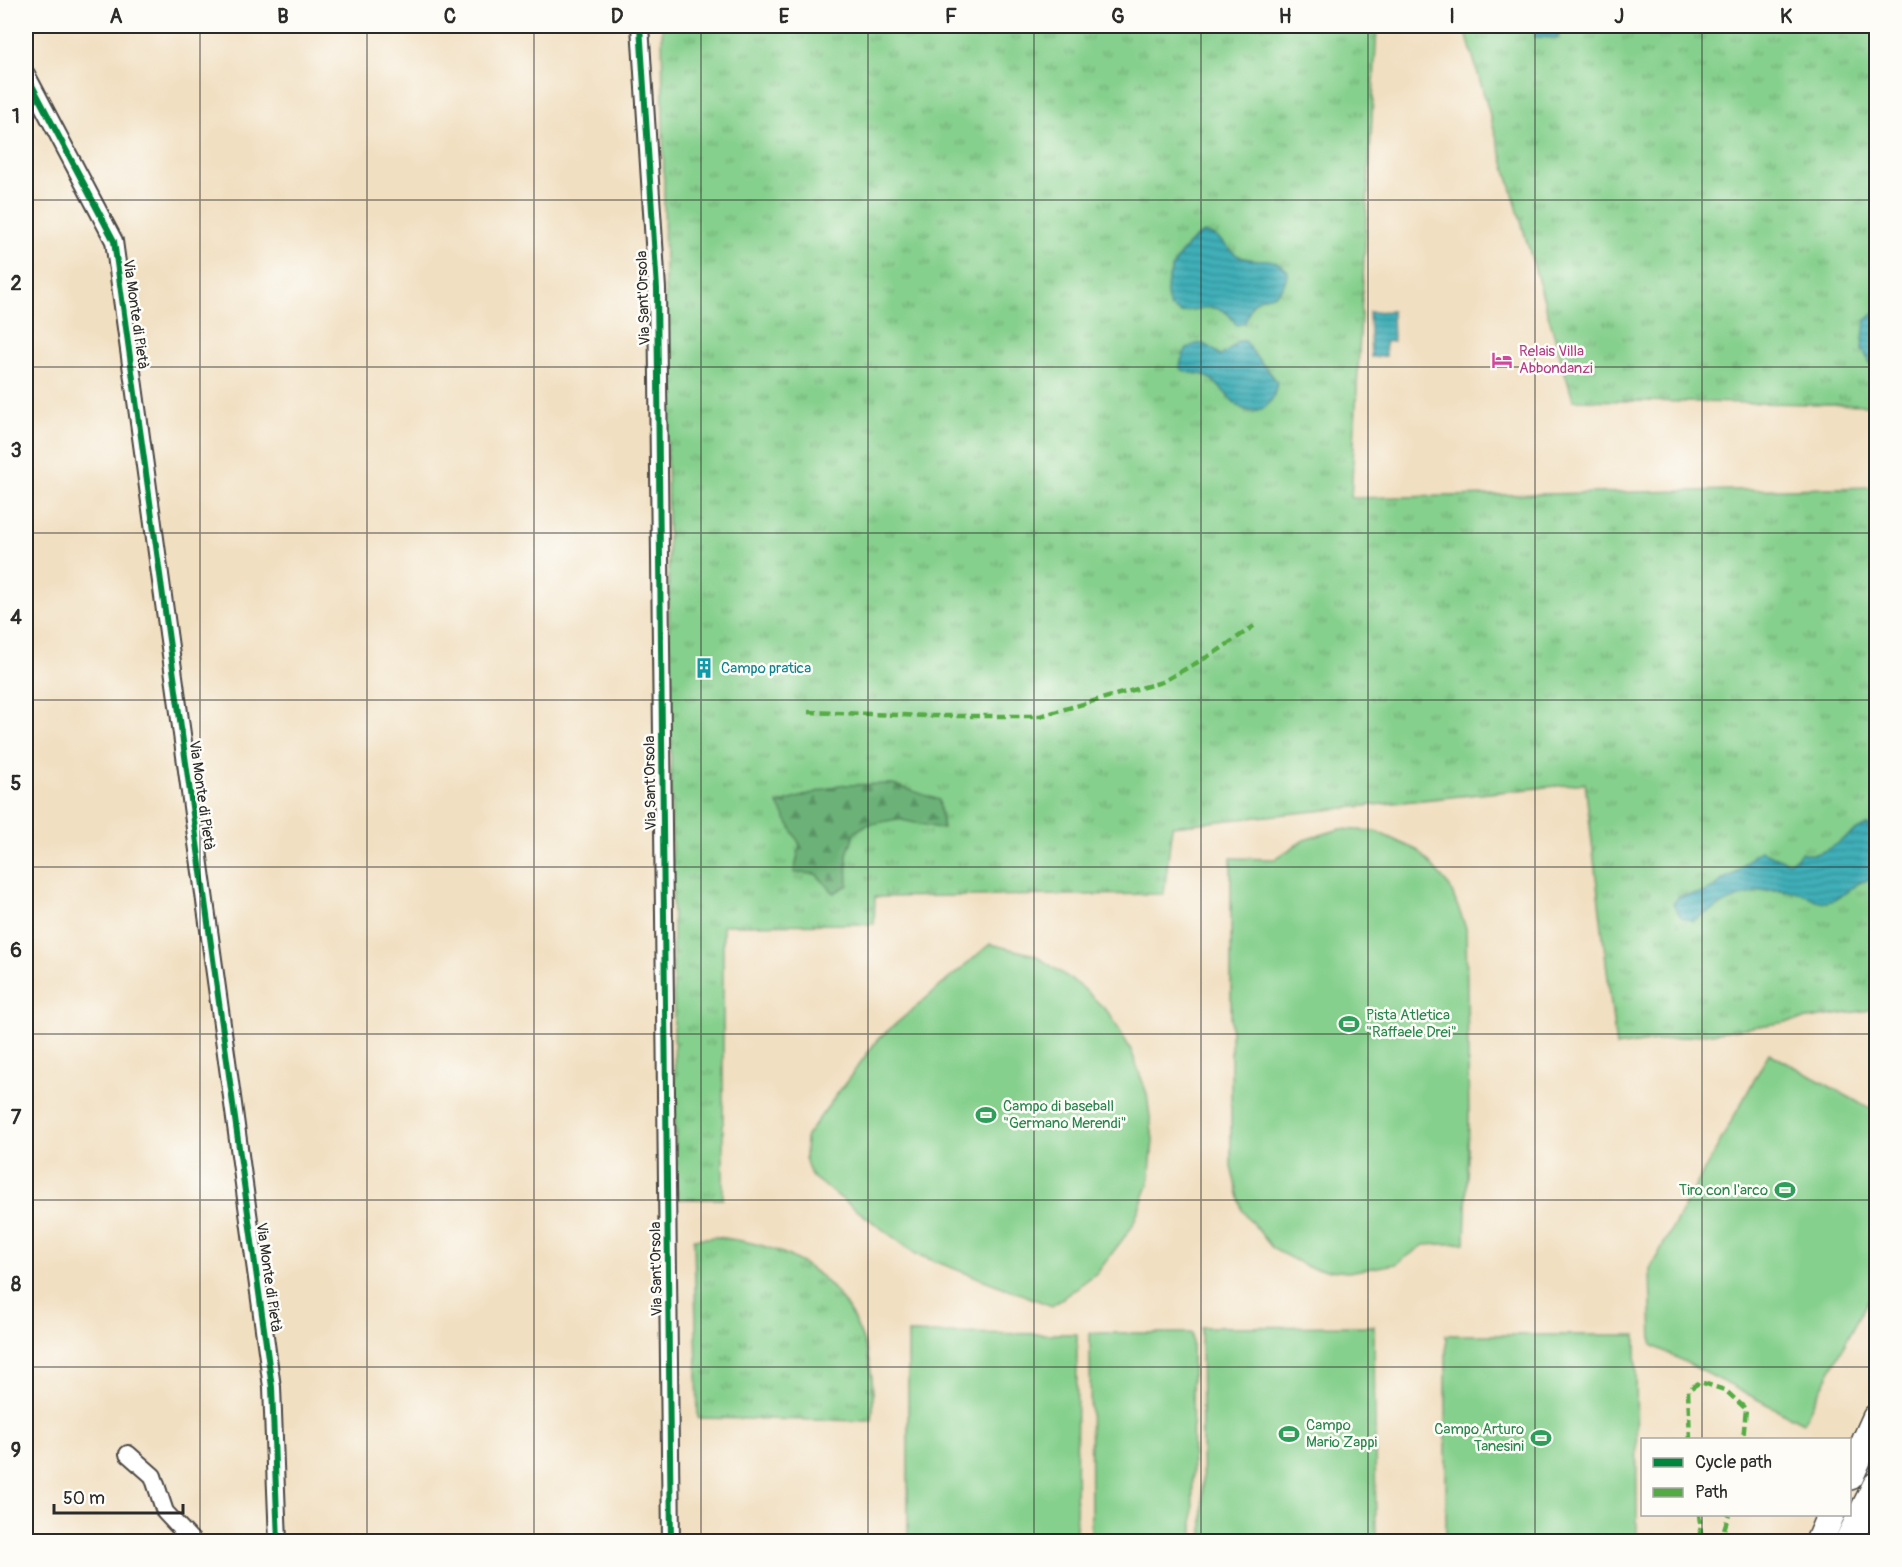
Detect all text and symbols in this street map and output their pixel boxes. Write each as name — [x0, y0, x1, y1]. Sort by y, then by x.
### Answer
text: A — [110, 4, 123, 29]
text: B — [277, 4, 289, 29]
text: C — [444, 4, 456, 29]
text: D — [611, 4, 624, 29]
text: E — [779, 4, 790, 29]
text: F — [945, 4, 957, 29]
text: G — [1111, 4, 1125, 29]
text: H — [1279, 4, 1292, 29]
text: I — [1449, 4, 1455, 29]
text: J — [1614, 4, 1624, 29]
text: K — [1780, 4, 1792, 29]
text: 1 — [12, 104, 20, 129]
street label: Via Sant'Orsola — [632, 250, 655, 346]
street label: Via Monte di Pietà — [118, 258, 153, 370]
text: 2 — [10, 271, 22, 296]
place label: Relais Villa Abbondanzi — [1519, 342, 1593, 378]
hotel icon: Relais Villa Abbondanzi — [1490, 348, 1514, 372]
text: 3 — [10, 438, 22, 463]
text: 4 — [10, 605, 22, 630]
building icon: Campo pratica — [692, 656, 716, 680]
place label: Campo pratica — [721, 659, 811, 678]
street label: Via Sant'Orsola — [640, 735, 661, 831]
street label: Via Monte di Pietà — [184, 739, 219, 851]
text: 5 — [11, 771, 22, 796]
text: 6 — [10, 938, 22, 963]
place label: Pista Atletica "Raffaele Drei" — [1366, 1006, 1457, 1042]
sports icon: Pista Atletica "Raffaele Drei" — [1337, 1012, 1361, 1036]
place label: Campo di baseball "Germano Merendi" — [1003, 1097, 1127, 1133]
sports icon: Campo di baseball "Germano Merendi" — [974, 1103, 998, 1127]
text: 7 — [11, 1105, 22, 1130]
sports icon: Tiro con l'arco — [1773, 1178, 1797, 1202]
place label: Tiro con l'arco — [1679, 1181, 1768, 1200]
street label: Via Monte di Pietà — [251, 1221, 286, 1333]
street label: Via Sant'Orsola — [646, 1221, 667, 1317]
text: 8 — [11, 1272, 21, 1297]
place label: Campo Mario Zappi — [1306, 1416, 1377, 1452]
place label: Campo Arturo Tanesini — [1434, 1420, 1524, 1456]
sports icon: Campo Mario Zappi — [1277, 1422, 1301, 1446]
sports icon: Campo Arturo Tanesini — [1529, 1426, 1553, 1450]
text: 9 — [11, 1438, 21, 1463]
legend — [1641, 1438, 1851, 1516]
text: Cycle path — [1695, 1451, 1772, 1474]
scale bar — [54, 1477, 183, 1515]
text: Path — [1695, 1481, 1728, 1504]
text: 50 m — [63, 1487, 105, 1510]

